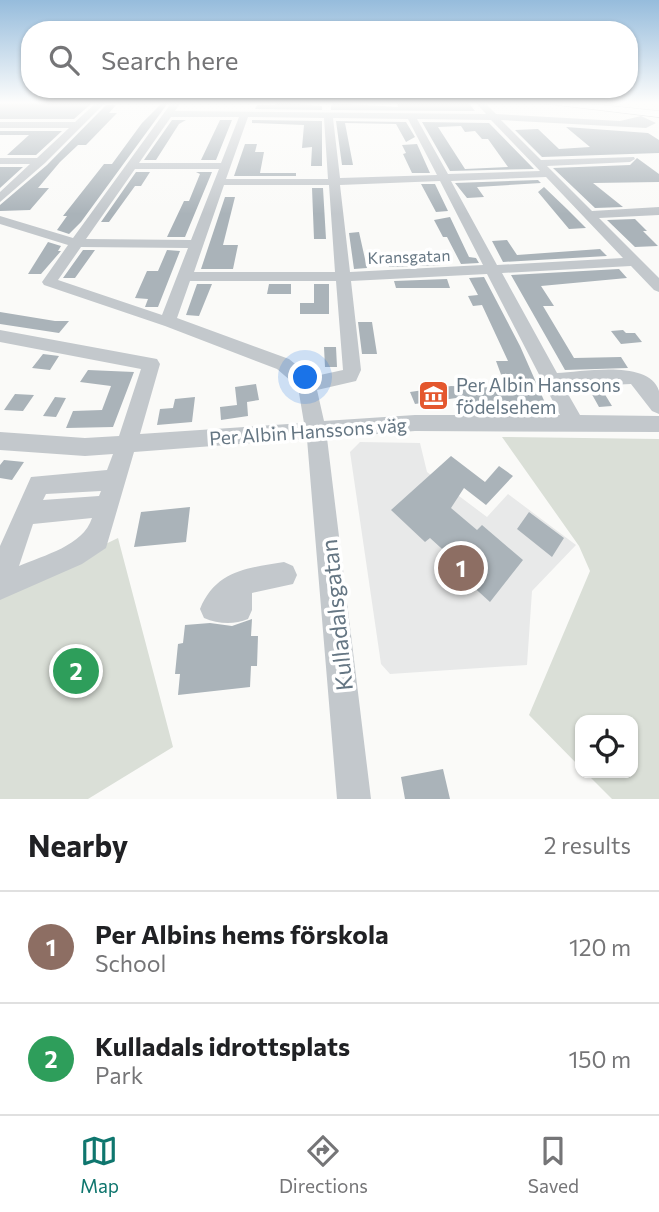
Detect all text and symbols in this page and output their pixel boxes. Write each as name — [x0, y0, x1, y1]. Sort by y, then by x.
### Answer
search box — [21, 21, 638, 98]
icon: search — [45, 41, 83, 79]
text: Search here — [101, 44, 239, 75]
street label: Kransgatan — [367, 245, 451, 267]
your location — [288, 360, 322, 394]
place label: Per Albin Hanssons födelsehem — [456, 373, 621, 418]
museum icon: Per Albin Hanssons födelsehem — [416, 378, 450, 412]
street label: Per Albin Hanssons väg — [208, 413, 408, 449]
street label: Kulladalsgatan — [314, 538, 358, 692]
pin: 1 — [438, 542, 484, 594]
pin: 2 — [53, 645, 99, 697]
map controls — [575, 715, 638, 778]
button: locate — [575, 715, 638, 778]
text: Nearby — [28, 826, 128, 863]
text: 2 results — [544, 831, 631, 859]
text: Per Albins hems förskola — [95, 918, 389, 949]
text: 1 — [46, 933, 56, 961]
text: 120 m — [569, 933, 631, 961]
text: School — [95, 949, 166, 977]
text: Kulladals idrottsplats — [95, 1030, 350, 1061]
text: 2 — [44, 1045, 58, 1073]
text: 150 m — [568, 1045, 631, 1073]
text: Park — [95, 1061, 143, 1089]
tab: Map — [80, 1132, 119, 1197]
tab: Directions — [279, 1132, 368, 1197]
tab: Saved — [528, 1132, 579, 1197]

